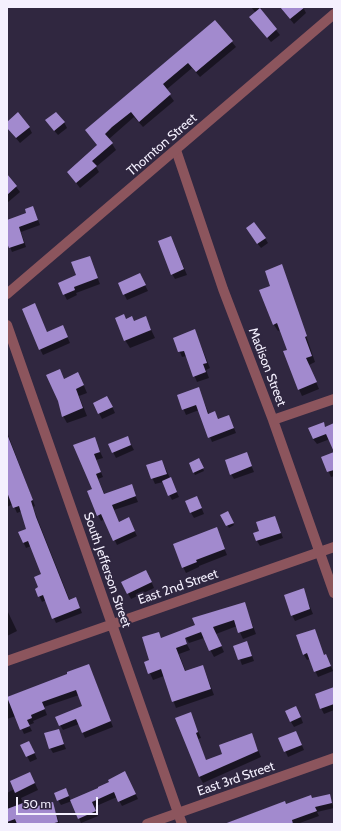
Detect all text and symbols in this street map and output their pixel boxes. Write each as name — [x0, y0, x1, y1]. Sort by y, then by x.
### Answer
street label: Thornton Street — [124, 110, 200, 180]
street label: Madison Street — [245, 326, 289, 408]
street label: South Jefferson Street — [80, 510, 134, 630]
street label: East 2nd Street — [136, 566, 220, 608]
street label: East 3rd Street — [195, 758, 277, 800]
scale bar — [18, 789, 100, 815]
text: 50 m — [23, 796, 51, 811]

